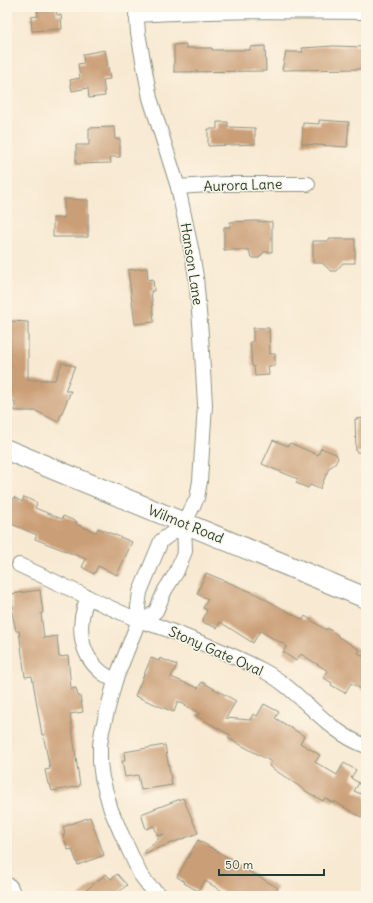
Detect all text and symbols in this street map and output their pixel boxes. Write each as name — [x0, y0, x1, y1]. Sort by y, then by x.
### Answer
street label: Aurora Lane — [203, 175, 283, 195]
street label: Hanson Lane — [177, 222, 207, 306]
street label: Wilmot Road — [146, 501, 226, 547]
street label: Stony Gate Oval — [166, 622, 266, 680]
scale bar — [219, 851, 324, 877]
text: 50 m — [225, 857, 254, 872]

